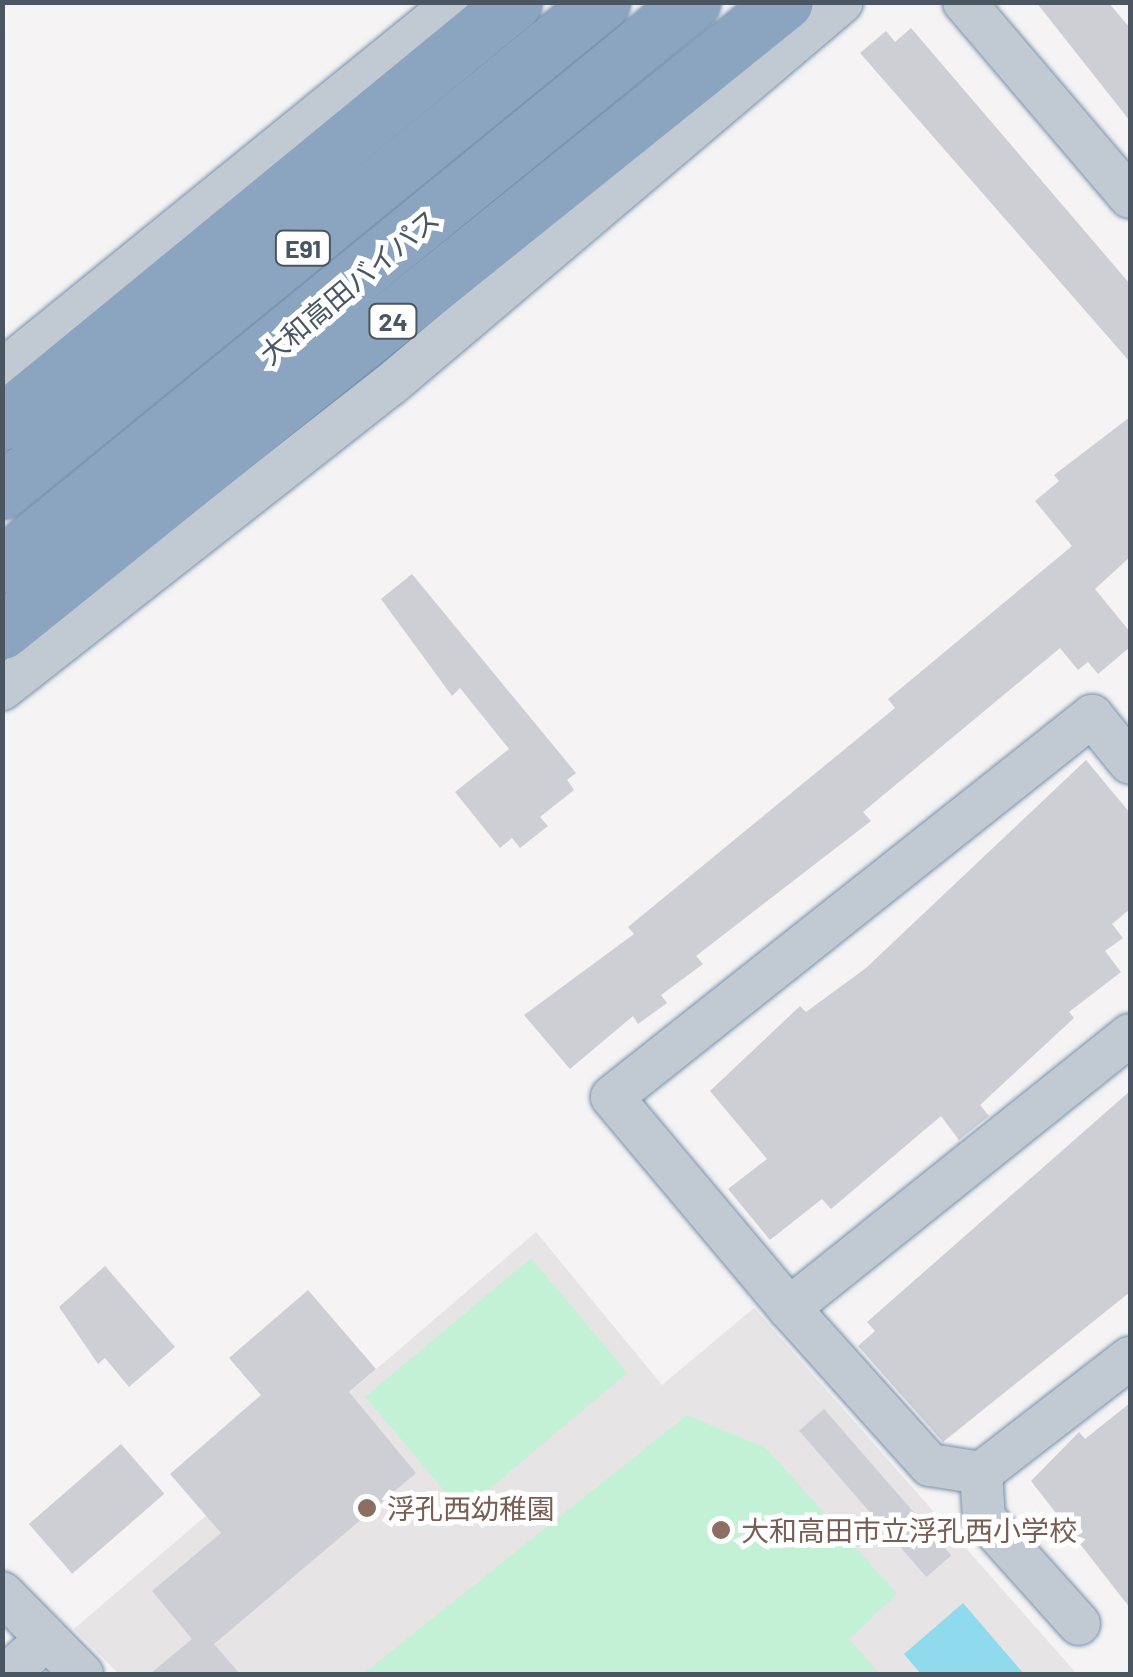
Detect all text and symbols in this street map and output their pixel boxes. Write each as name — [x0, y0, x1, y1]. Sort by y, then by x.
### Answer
street label: 大和高田バイパス — [252, 201, 446, 371]
road number: E91 — [273, 228, 333, 268]
road number: 24 — [368, 301, 418, 341]
place label: 浮孔西幼稚園 — [387, 1491, 555, 1525]
marker: 浮孔西幼稚園 — [356, 1497, 378, 1519]
place label: 大和高田市立浮孔西小学校 — [741, 1513, 1077, 1547]
marker: 大和高田市立浮孔西小学校 — [710, 1519, 732, 1541]

